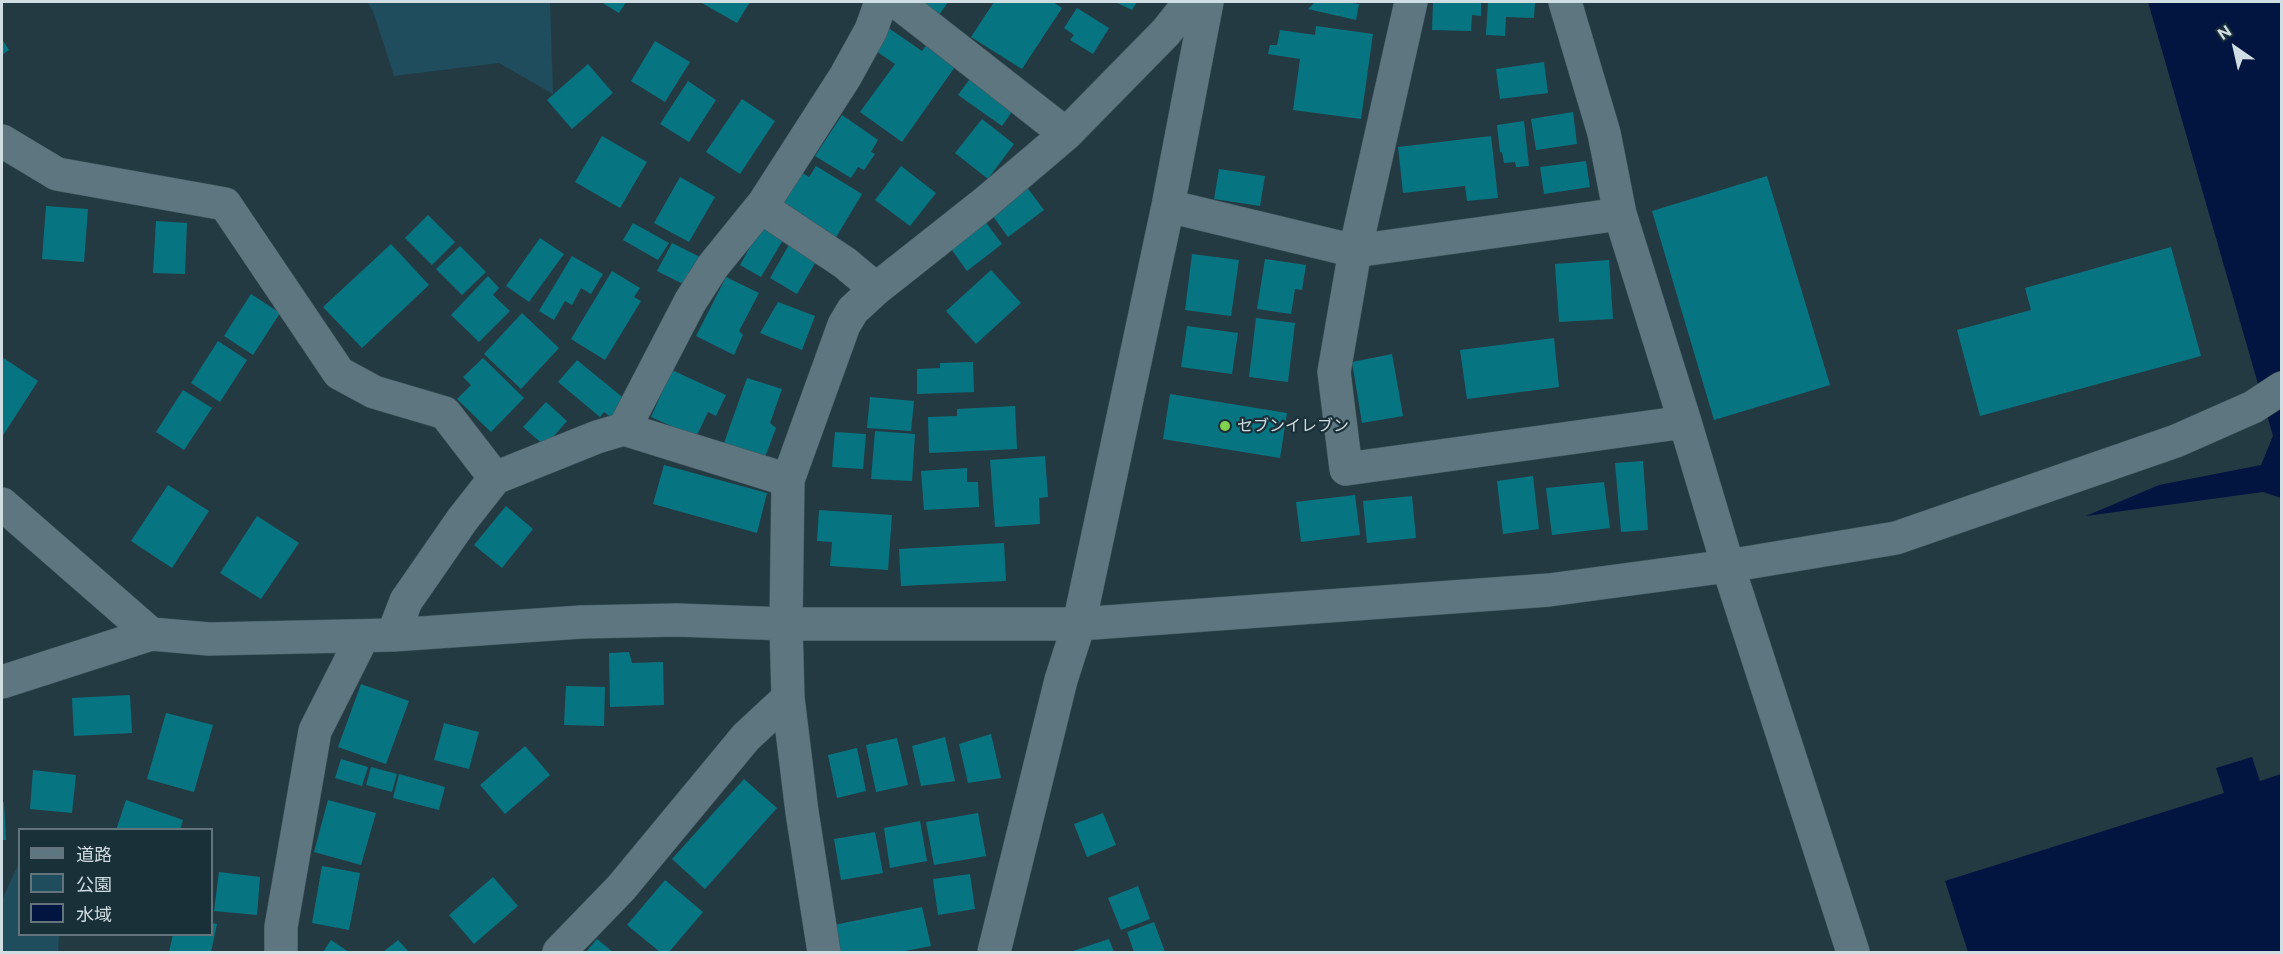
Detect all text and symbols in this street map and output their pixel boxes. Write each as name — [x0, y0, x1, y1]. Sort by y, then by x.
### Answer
north arrow — [2205, 18, 2265, 78]
text: N — [2214, 21, 2235, 44]
place label: セブンイレブン — [1237, 416, 1349, 436]
marker: セブンイレブン — [1218, 419, 1232, 433]
legend — [18, 828, 213, 936]
text: 道路 — [76, 844, 112, 865]
text: 公園 — [76, 874, 112, 895]
text: 水域 — [76, 904, 112, 925]

